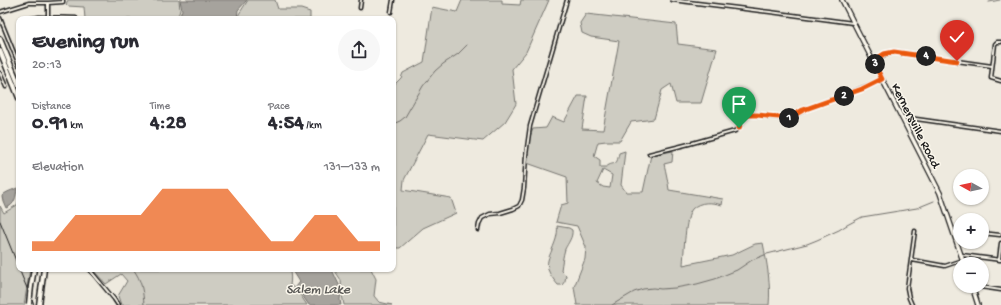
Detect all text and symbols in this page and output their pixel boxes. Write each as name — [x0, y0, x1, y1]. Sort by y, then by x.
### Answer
pin — [940, 20, 974, 61]
icon: check — [946, 26, 968, 48]
button: share — [338, 29, 380, 71]
text: Evening run — [32, 30, 139, 56]
pin: 4 — [916, 46, 936, 66]
text: 4 — [923, 50, 929, 62]
pin: 3 — [865, 54, 885, 74]
text: 20:13 — [32, 58, 62, 73]
text: 3 — [872, 58, 878, 70]
street label: Kernersville Road — [887, 81, 943, 172]
pin: 2 — [834, 86, 854, 106]
pin — [722, 87, 756, 128]
text: 2 — [841, 90, 847, 102]
icon: arrive — [728, 93, 750, 115]
text: Distance — [32, 101, 71, 113]
text: Time — [150, 101, 170, 113]
text: Pace — [268, 101, 290, 113]
pin: 1 — [779, 108, 799, 128]
text: 1 — [787, 112, 791, 124]
text: 0.91 — [32, 113, 68, 136]
text: 4:28 — [150, 113, 187, 136]
text: 4:54 — [268, 113, 304, 136]
text: km — [68, 120, 83, 132]
text: /km — [304, 120, 322, 132]
text: Elevation — [32, 160, 84, 175]
text: 131–133 m — [324, 160, 380, 175]
north arrow — [953, 169, 989, 205]
map controls — [953, 169, 989, 293]
button: + — [953, 213, 989, 249]
button: − — [953, 257, 989, 293]
water label: Salem Lake — [286, 282, 351, 299]

